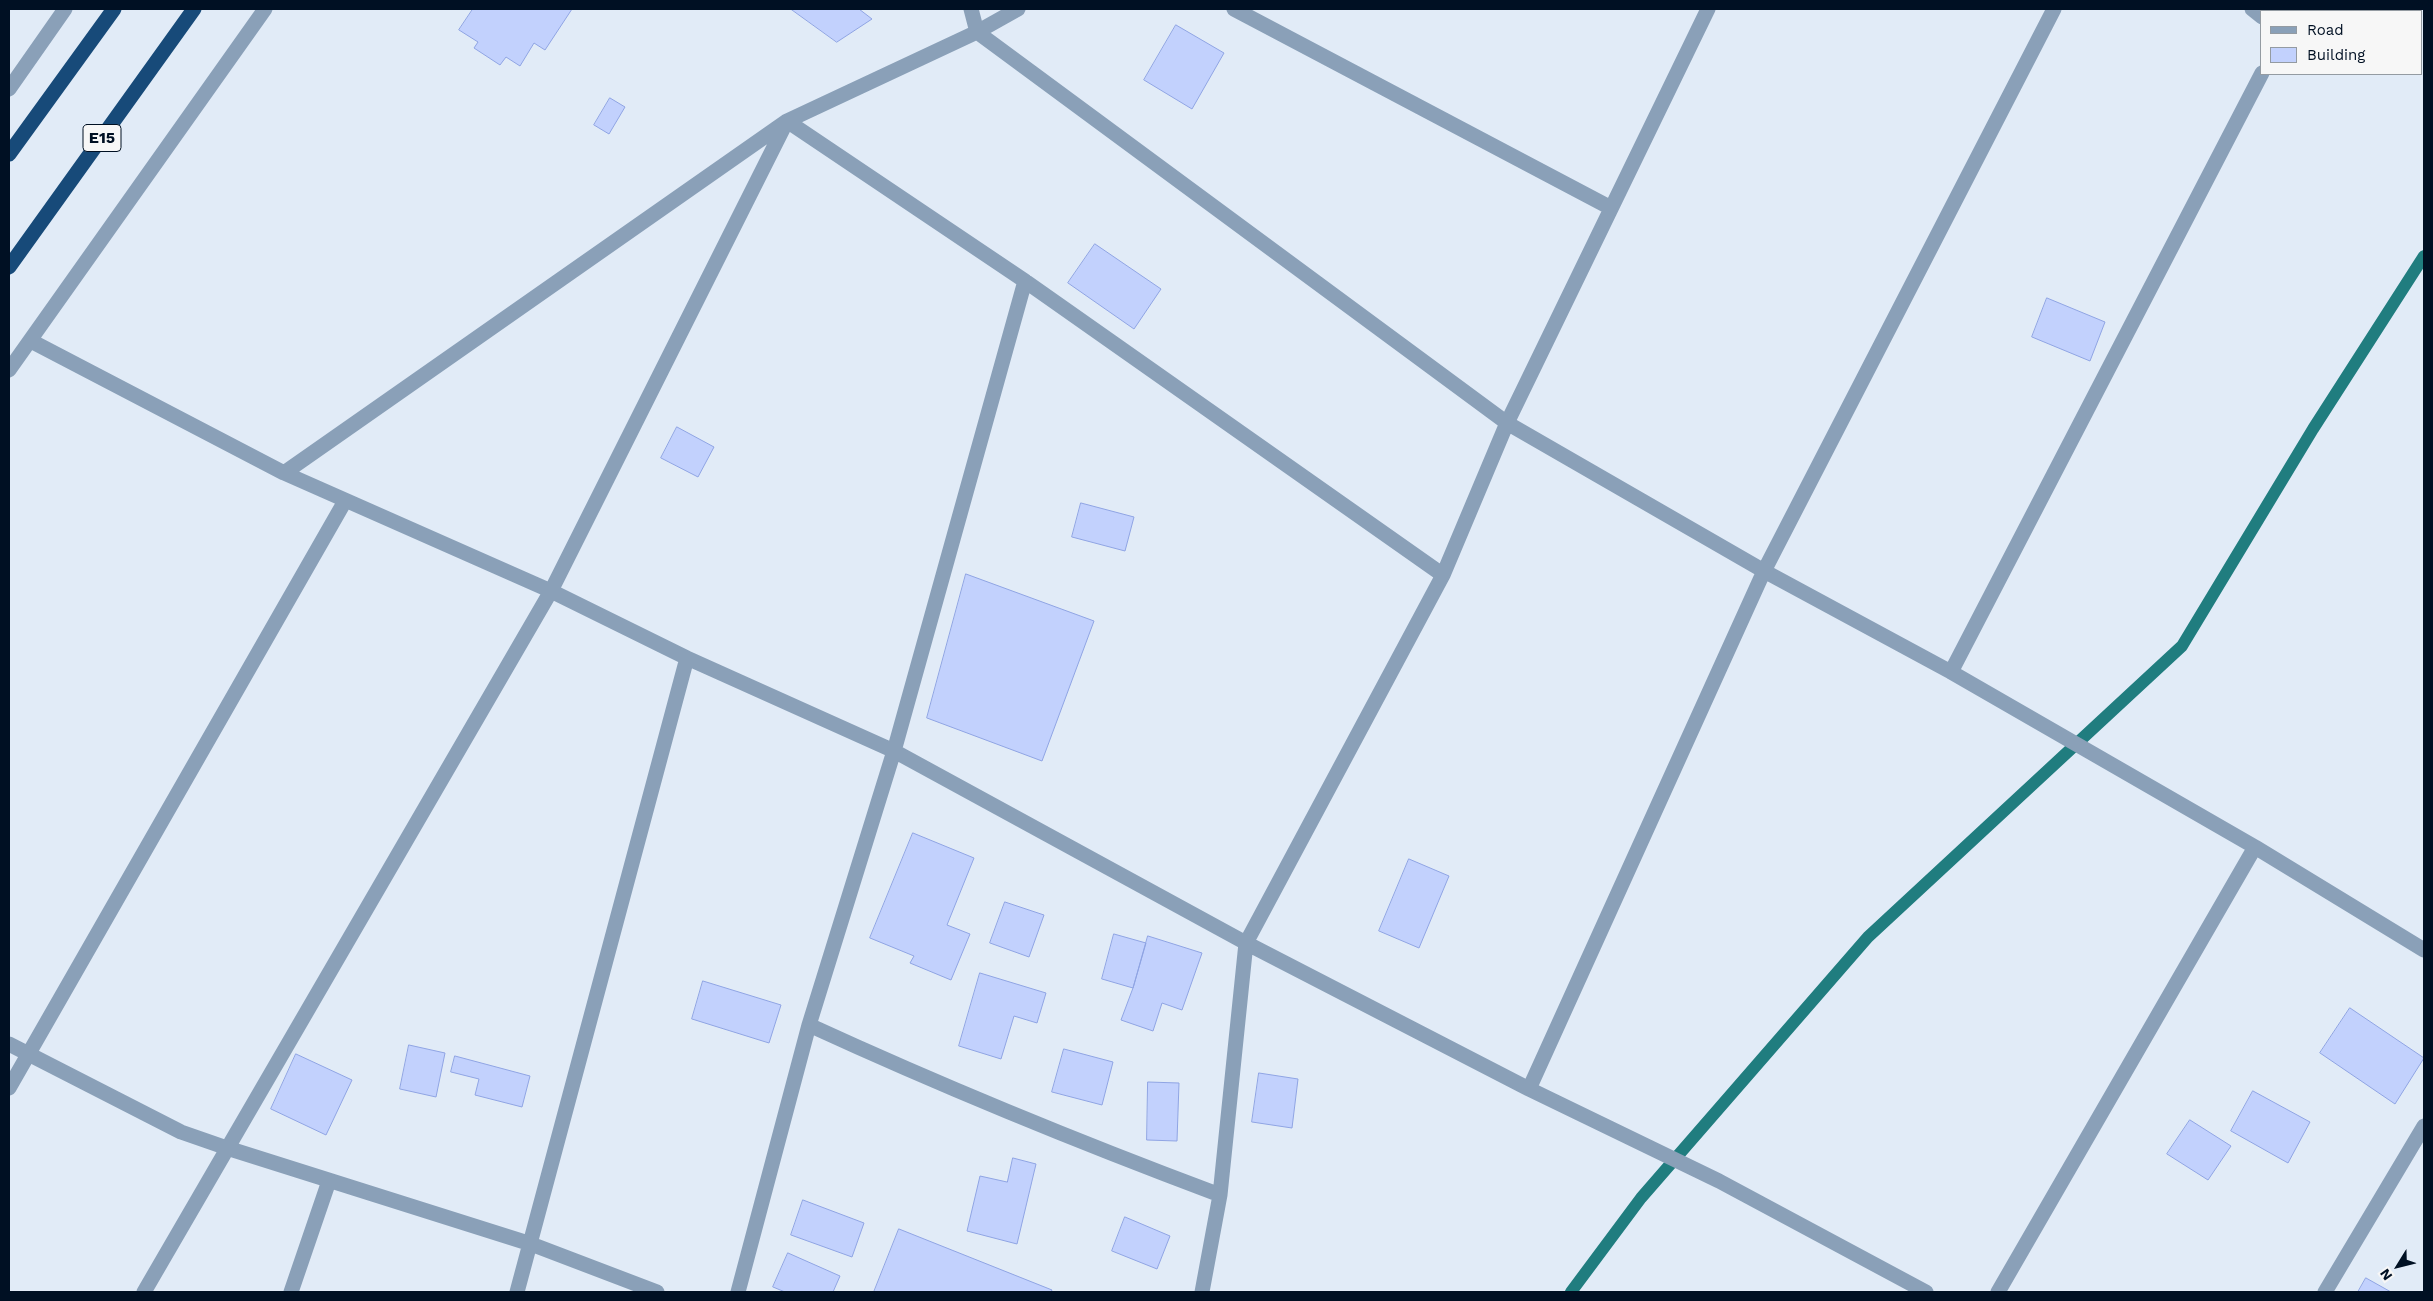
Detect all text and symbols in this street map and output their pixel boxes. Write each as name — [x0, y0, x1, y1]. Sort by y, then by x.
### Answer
legend — [2260, 10, 2423, 75]
text: Road — [2307, 21, 2344, 39]
text: Building — [2307, 46, 2365, 64]
road number: E15 — [83, 125, 121, 152]
north arrow — [2373, 1241, 2423, 1291]
text: N — [2376, 1266, 2395, 1284]

